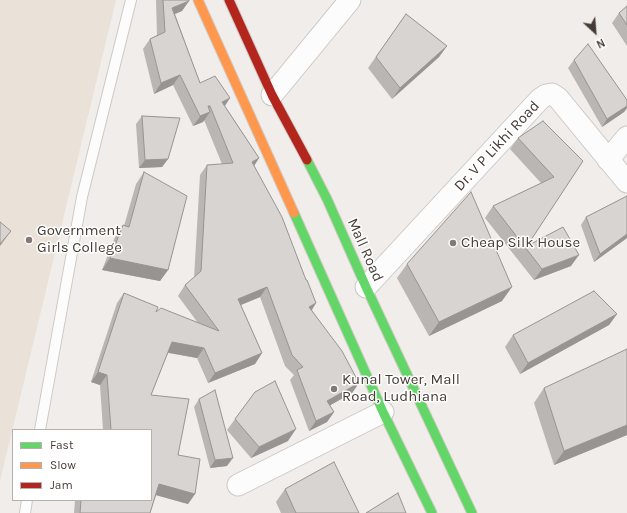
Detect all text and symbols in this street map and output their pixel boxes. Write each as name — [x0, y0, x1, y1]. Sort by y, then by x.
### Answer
north arrow — [575, 12, 615, 52]
text: N — [594, 36, 607, 51]
street label: Dr. V P Likhi Road — [451, 97, 543, 195]
street label: Mall Road — [343, 216, 387, 284]
place label: Government Girls College — [37, 222, 122, 257]
place label: Cheap Silk House — [461, 234, 580, 252]
marker: Government Girls College — [24, 235, 34, 245]
marker: Cheap Silk House — [448, 238, 458, 248]
place label: Kunal Tower, Mall Road, Ludhiana — [342, 371, 460, 406]
marker: Kunal Tower, Mall Road, Ludhiana — [329, 384, 339, 394]
legend — [12, 429, 152, 501]
text: Fast — [50, 438, 73, 452]
text: Slow — [50, 458, 76, 472]
text: Jam — [50, 478, 73, 492]

